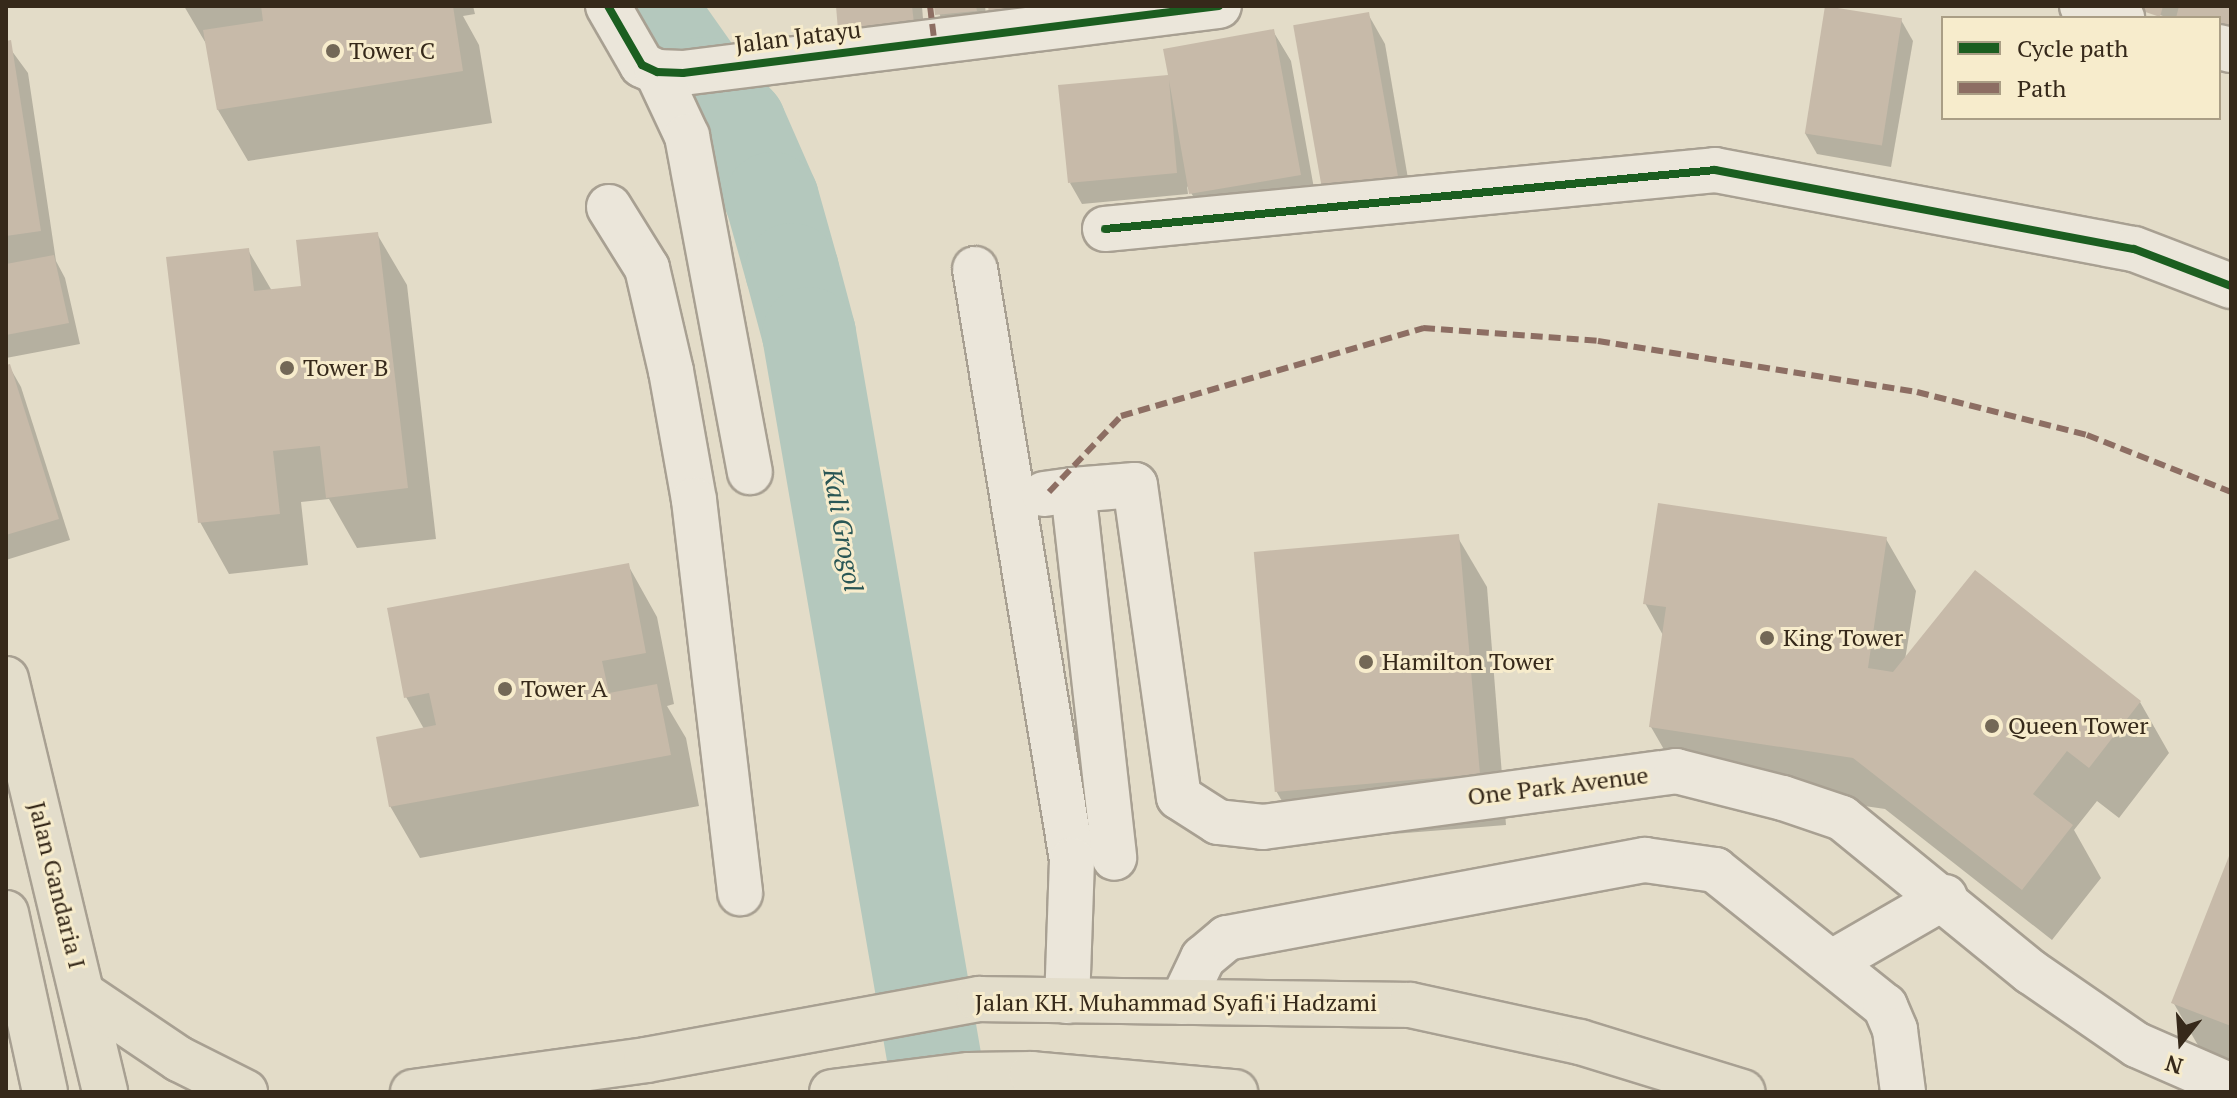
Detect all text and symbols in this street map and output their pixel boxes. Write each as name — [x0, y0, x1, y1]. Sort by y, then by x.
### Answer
street label: Jalan Jatayu — [733, 15, 863, 59]
legend — [1941, 16, 2221, 120]
text: Cycle path — [2017, 32, 2128, 64]
place label: Tower C — [349, 37, 435, 65]
marker: Tower C — [324, 42, 342, 60]
text: Path — [2017, 72, 2066, 104]
place label: Tower B — [303, 354, 388, 382]
marker: Tower B — [278, 359, 296, 377]
water label: Kali Grogol — [817, 466, 869, 594]
place label: King Tower — [1783, 624, 1903, 652]
marker: King Tower — [1758, 629, 1776, 647]
place label: Hamilton Tower — [1382, 648, 1554, 676]
marker: Hamilton Tower — [1357, 653, 1375, 671]
place label: Tower A — [521, 675, 608, 703]
marker: Tower A — [496, 680, 514, 698]
place label: Queen Tower — [2008, 712, 2149, 740]
marker: Queen Tower — [1983, 717, 2001, 735]
street label: One Park Avenue — [1466, 761, 1650, 811]
street label: Jalan Gandaria I — [22, 799, 92, 971]
street label: Jalan KH. Muhammad Syafi'i Hadzami — [974, 989, 1378, 1017]
north arrow — [2141, 1002, 2221, 1082]
text: N — [2162, 1049, 2186, 1082]

